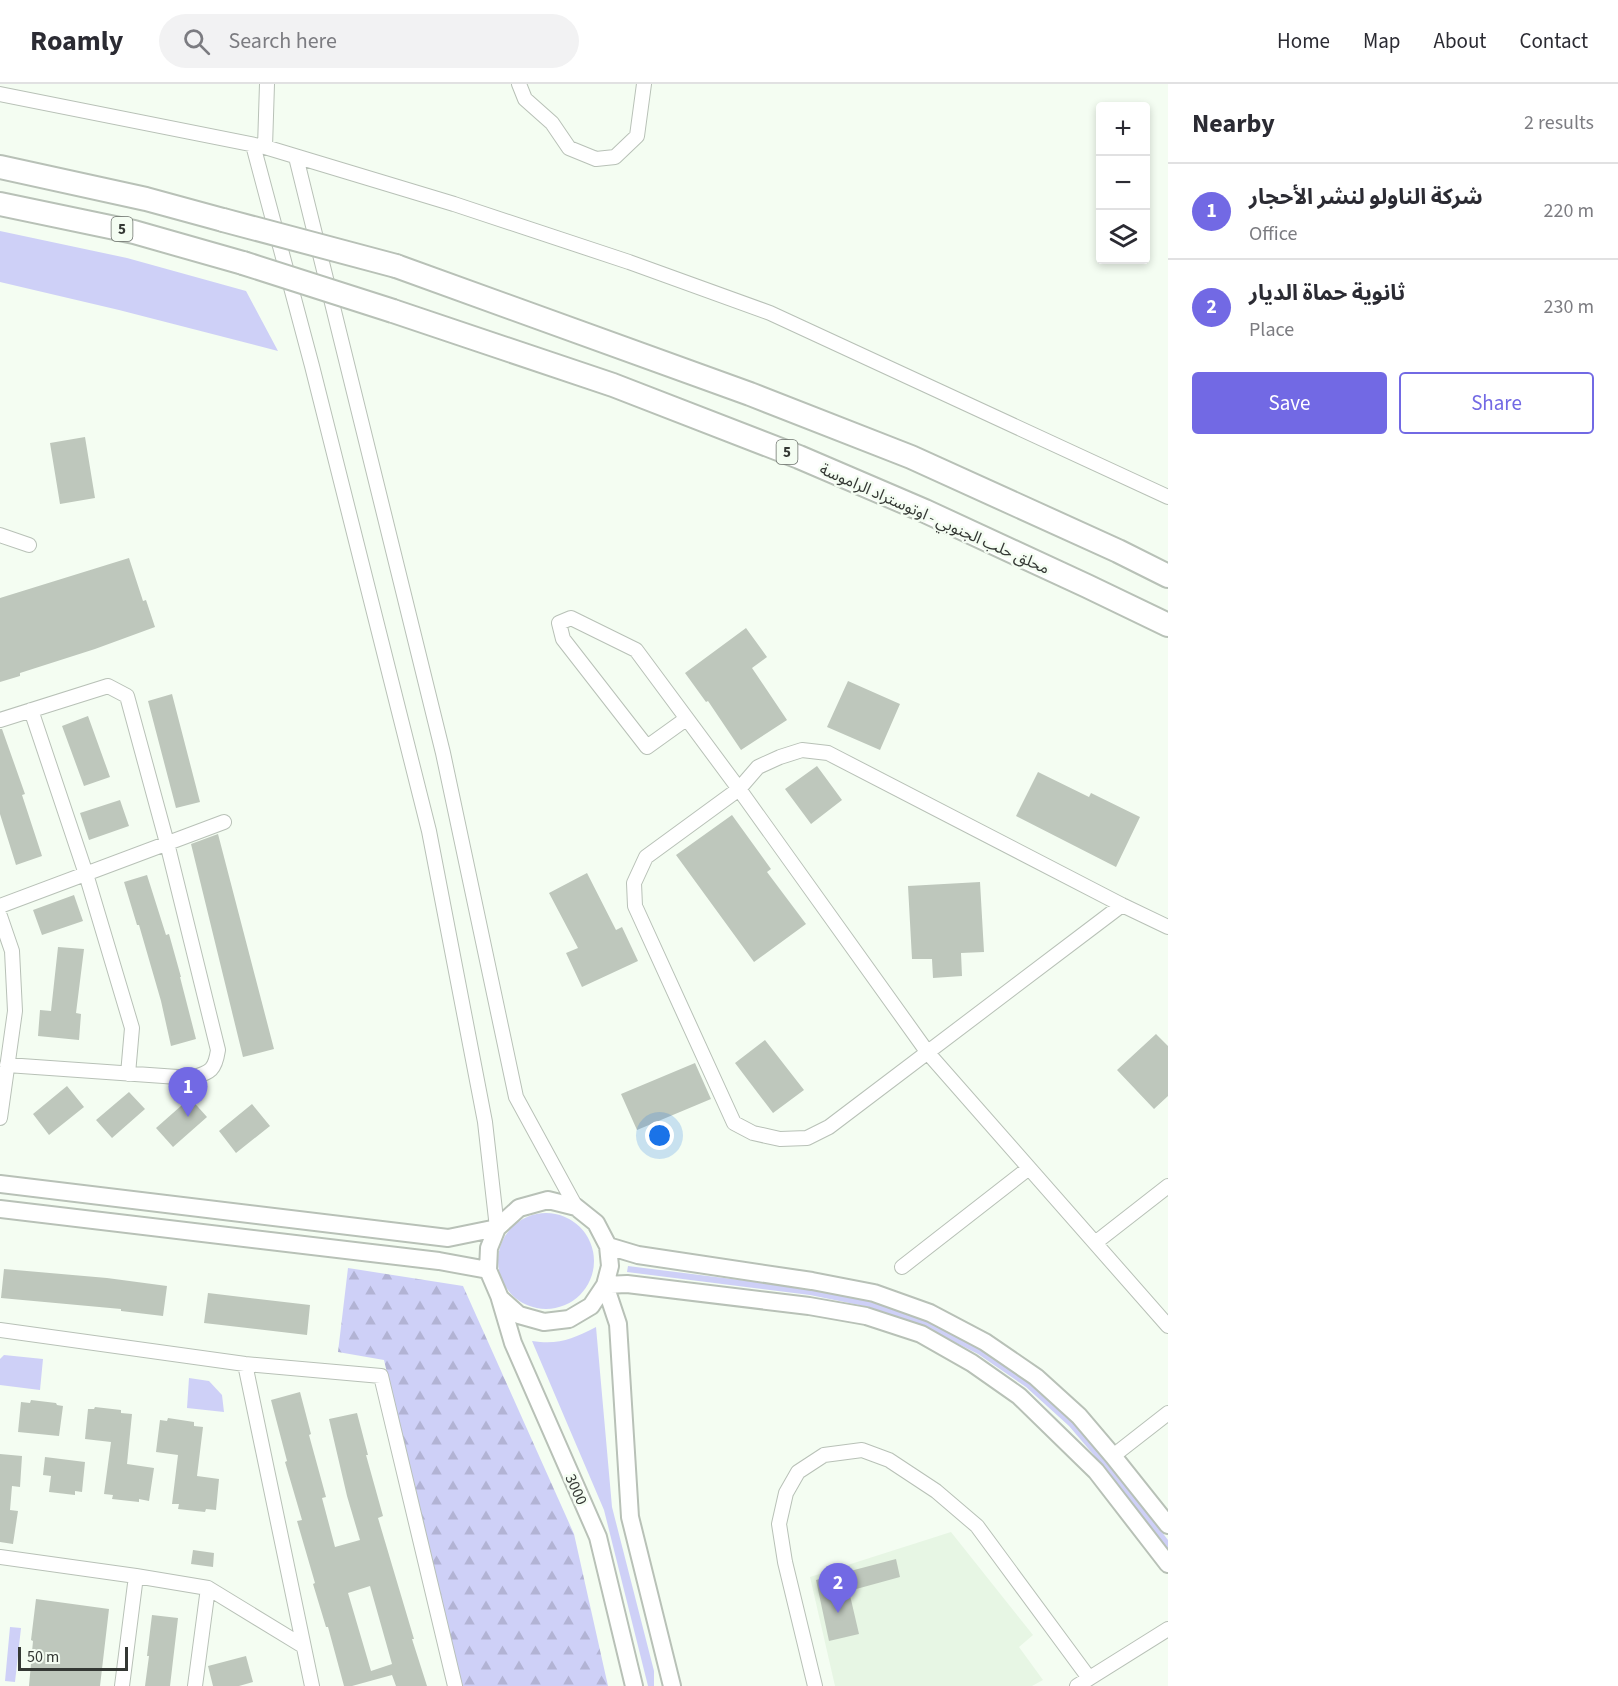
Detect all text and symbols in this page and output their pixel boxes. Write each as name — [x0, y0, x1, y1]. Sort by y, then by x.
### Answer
search box — [159, 14, 579, 68]
text: Roamly — [30, 21, 123, 61]
icon: search — [180, 25, 213, 58]
text: Search here — [228, 25, 337, 57]
text: Home — [1277, 26, 1330, 56]
text: Map — [1363, 26, 1401, 56]
text: About — [1434, 26, 1486, 56]
text: Contact — [1519, 26, 1588, 56]
map controls — [1096, 102, 1150, 264]
button: + — [1096, 102, 1150, 156]
text: Nearby — [1192, 105, 1275, 142]
text: 2 results — [1524, 109, 1594, 137]
button: − — [1096, 156, 1150, 210]
text: شركة الناولو لنشر الأحجار — [1249, 181, 1483, 213]
text: 1 — [1206, 197, 1217, 225]
text: 220 m — [1544, 197, 1594, 225]
button: layers — [1096, 210, 1150, 264]
road number: 5 — [112, 217, 132, 241]
text: Office — [1249, 220, 1297, 248]
text: ثانوية حماة الديار — [1249, 277, 1405, 309]
text: 2 — [1206, 293, 1217, 321]
text: 230 m — [1544, 293, 1594, 321]
text: Place — [1249, 316, 1294, 344]
button: Save — [1192, 372, 1387, 434]
button: Share — [1399, 372, 1594, 434]
road number: 5 — [776, 440, 798, 464]
street label: محلق حلب الجنوبي - اوتوستراد الراموسة — [816, 458, 1053, 580]
pin: 1 — [168, 1068, 207, 1117]
your location — [645, 1121, 674, 1150]
street label: 3000 — [560, 1470, 593, 1508]
pin: 2 — [818, 1564, 858, 1613]
scale bar — [18, 1644, 128, 1672]
text: 50 m — [27, 1646, 59, 1668]

